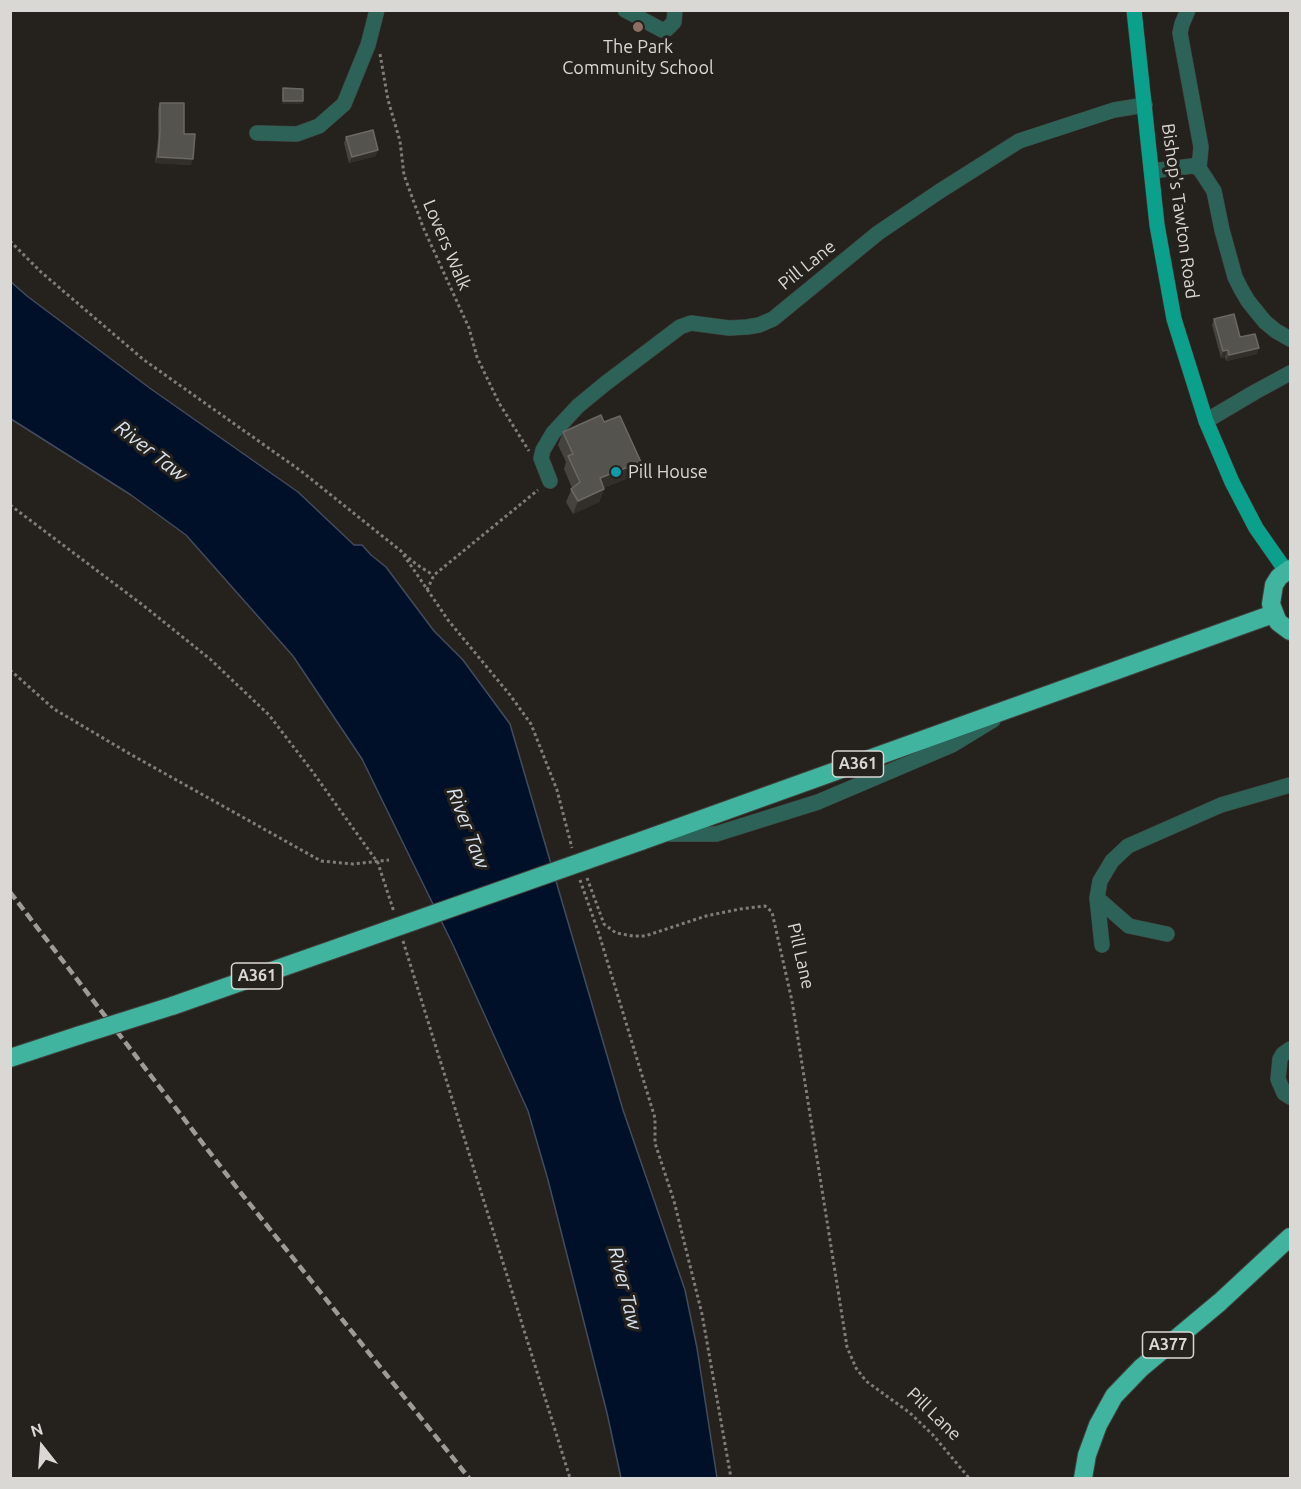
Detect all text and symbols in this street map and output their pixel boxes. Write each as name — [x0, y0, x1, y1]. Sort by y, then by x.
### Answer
marker: The Park Community School — [631, 20, 645, 34]
place label: The Park Community School — [562, 36, 714, 78]
street label: Bishop's Tawton Road — [1157, 122, 1203, 300]
street label: Lovers Walk — [418, 196, 476, 294]
street label: Pill Lane — [774, 235, 840, 295]
water label: River Taw — [110, 415, 192, 487]
place label: Pill House — [628, 461, 708, 483]
marker: Pill House — [609, 465, 623, 479]
road number: A361 — [832, 751, 884, 777]
water label: River Taw — [442, 784, 494, 872]
street label: Pill Lane — [783, 921, 819, 991]
road number: A361 — [232, 963, 282, 989]
water label: River Taw — [603, 1244, 647, 1332]
road number: A377 — [1142, 1332, 1194, 1358]
street label: Pill Lane — [902, 1383, 966, 1445]
north arrow — [12, 1417, 72, 1477]
text: N — [28, 1419, 45, 1440]

